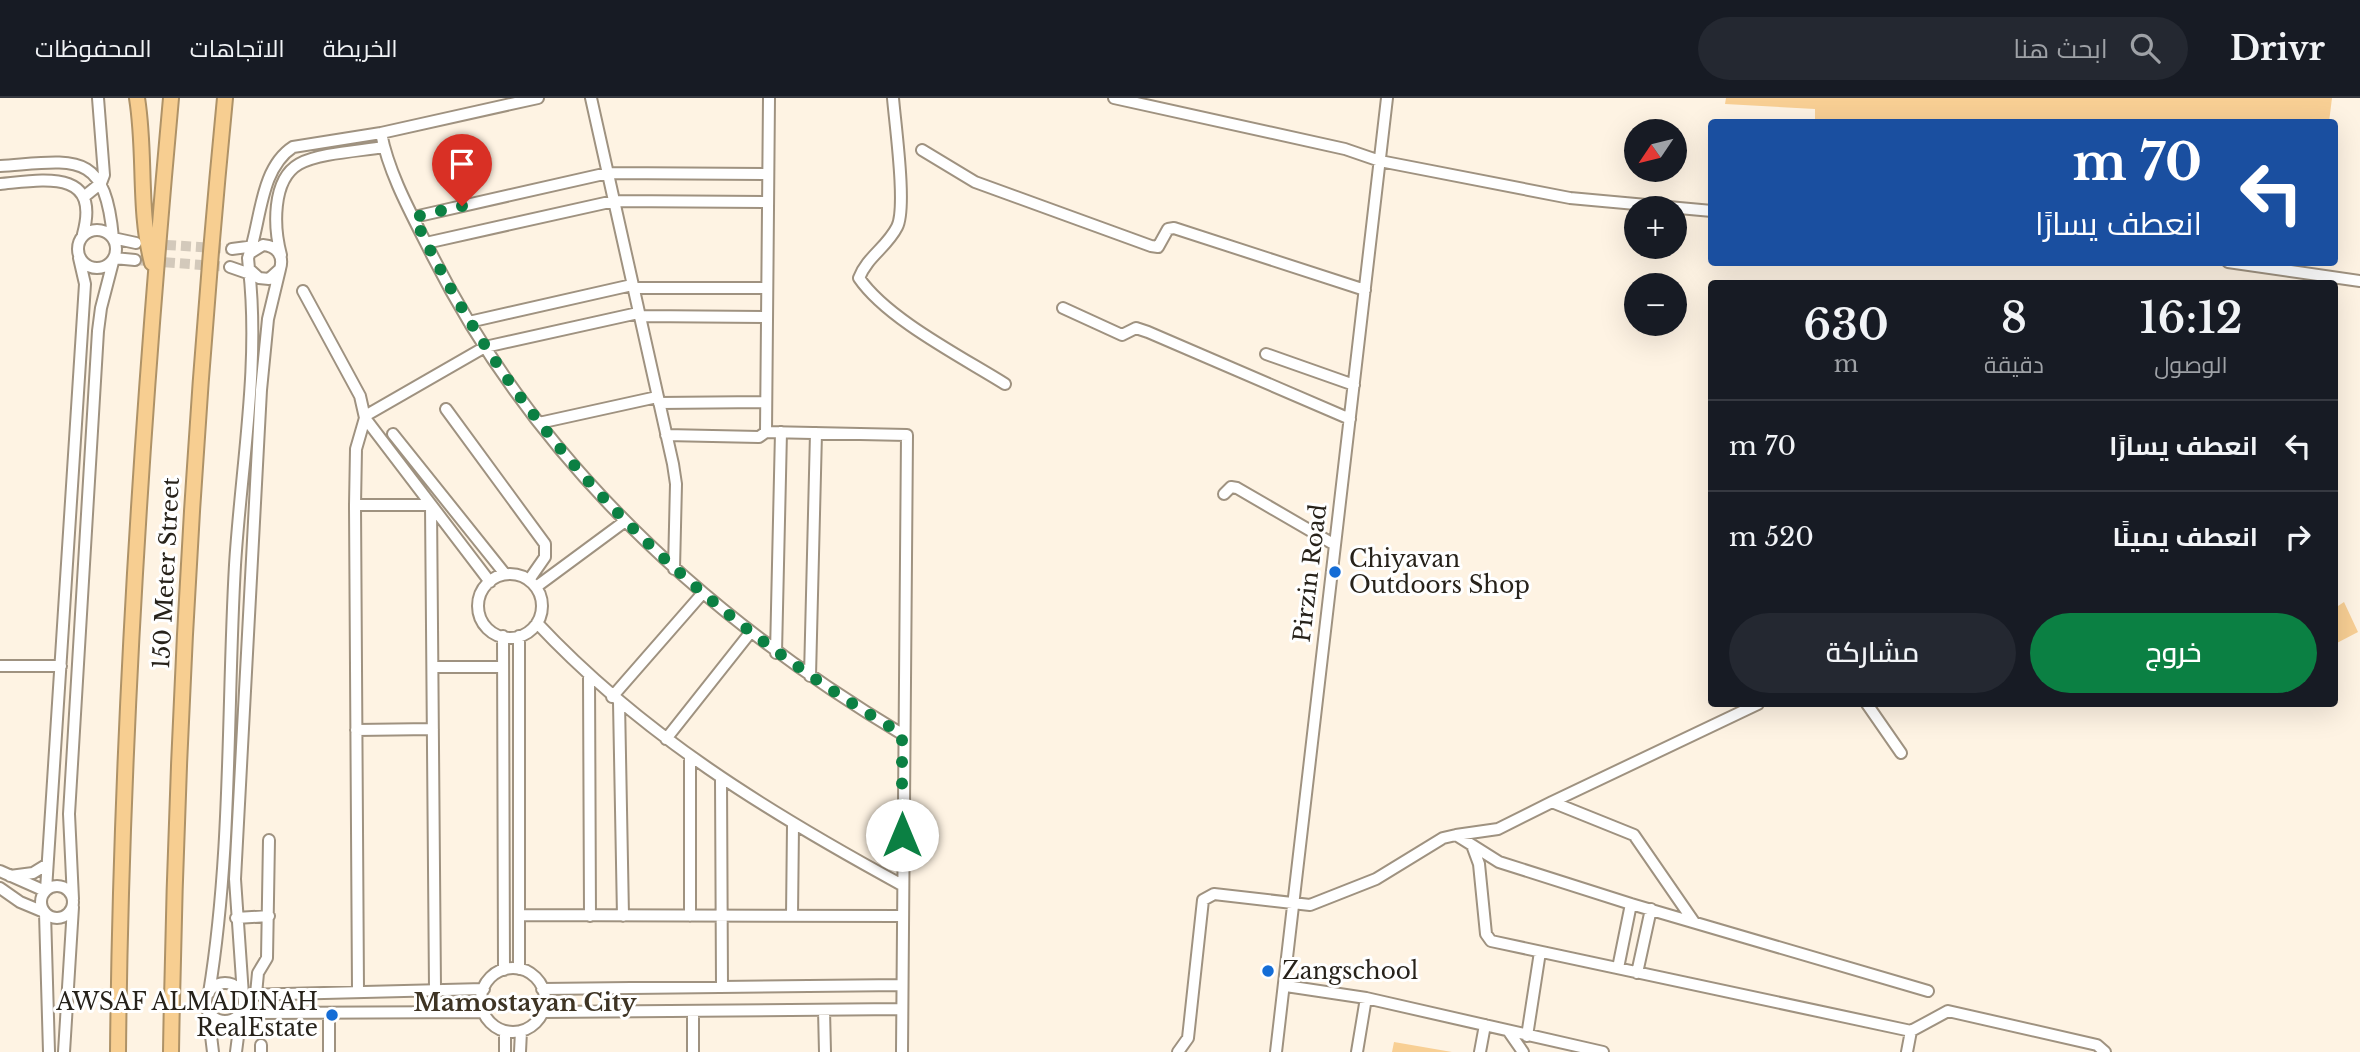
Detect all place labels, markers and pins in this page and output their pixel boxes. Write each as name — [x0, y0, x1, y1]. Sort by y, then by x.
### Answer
pin — [432, 134, 492, 206]
place label: Chiyavan Outdoors Shop — [1349, 545, 1530, 599]
marker: Chiyavan Outdoors Shop — [1327, 564, 1343, 580]
place label: Zangschool — [1282, 957, 1418, 985]
marker: Zangschool — [1260, 963, 1276, 979]
place label: AWSAF ALMADINAH RealEstate — [55, 988, 318, 1042]
marker: AWSAF ALMADINAH RealEstate — [324, 1007, 340, 1023]

